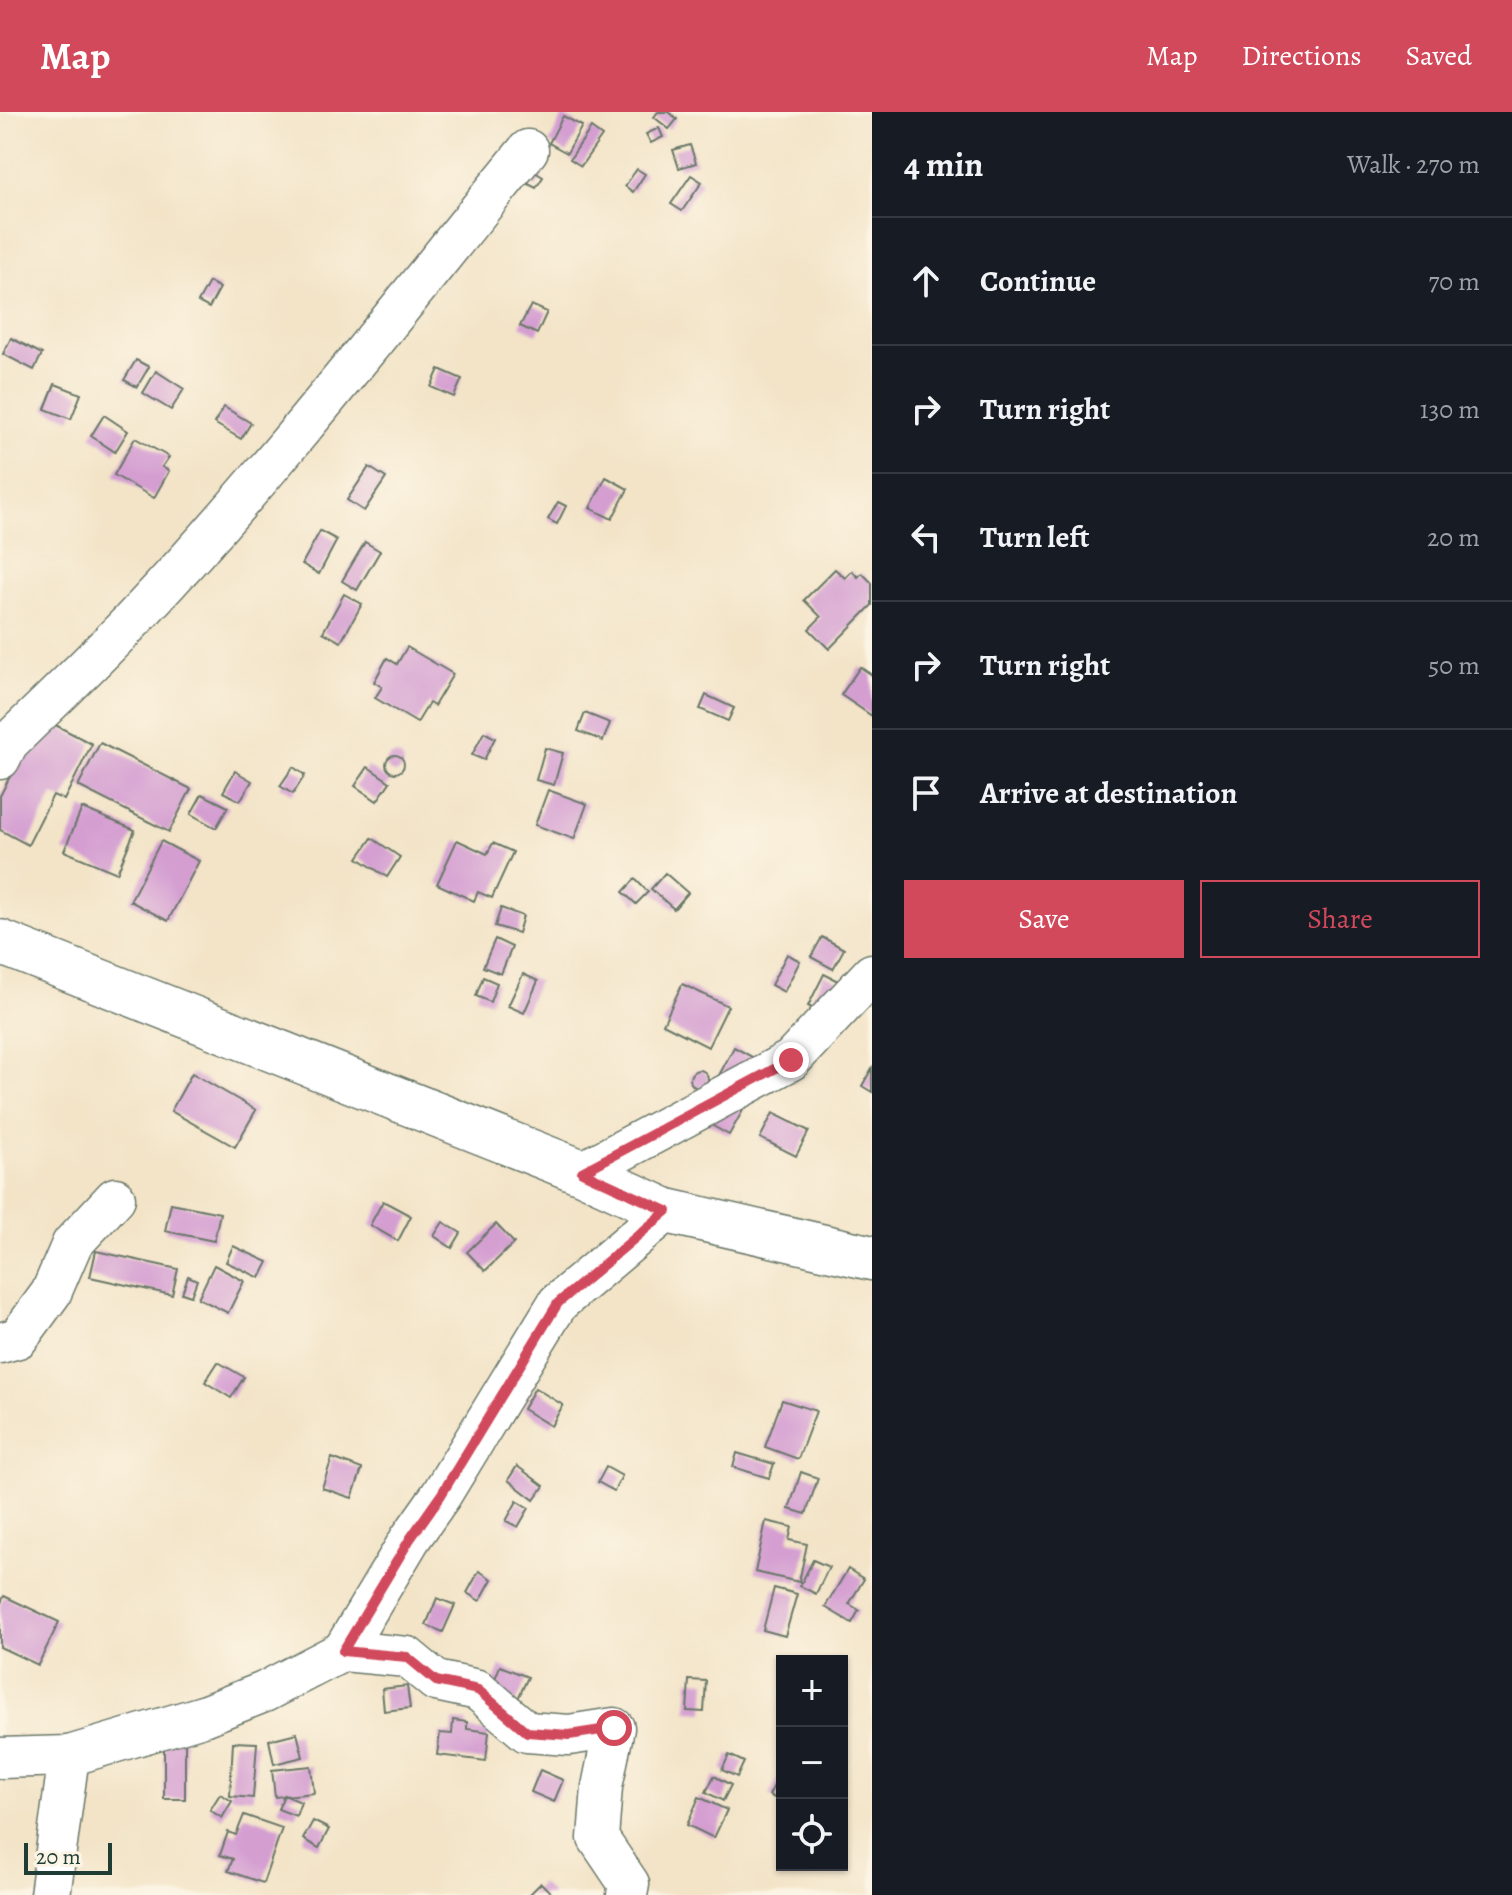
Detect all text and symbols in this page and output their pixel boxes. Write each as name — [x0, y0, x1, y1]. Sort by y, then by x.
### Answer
text: Map — [40, 30, 110, 82]
text: Map — [1146, 37, 1197, 75]
text: Directions — [1241, 37, 1362, 75]
text: Saved — [1406, 37, 1472, 75]
text: 4 min — [904, 141, 983, 188]
text: Walk · 270 m — [1347, 147, 1480, 182]
icon: ahead — [904, 259, 948, 303]
text: Continue — [980, 261, 1096, 301]
text: 70 m — [1428, 264, 1480, 299]
icon: right — [904, 387, 948, 431]
text: Turn right — [980, 389, 1110, 429]
text: 130 m — [1420, 392, 1480, 427]
icon: left — [904, 515, 948, 559]
text: Turn left — [980, 517, 1089, 557]
text: 20 m — [1427, 520, 1480, 555]
icon: right — [904, 643, 948, 687]
text: Turn right — [980, 645, 1110, 685]
text: 50 m — [1428, 648, 1480, 683]
icon: arrive — [904, 771, 948, 815]
text: Arrive at destination — [980, 773, 1237, 813]
button: Save — [904, 880, 1184, 958]
button: Share — [1200, 880, 1480, 958]
route end — [773, 1042, 809, 1078]
map controls — [776, 1655, 848, 1871]
button: + — [776, 1655, 848, 1727]
route start — [596, 1710, 632, 1746]
button: − — [776, 1727, 848, 1799]
button: locate — [776, 1799, 848, 1871]
scale bar — [24, 1839, 112, 1875]
text: 20 m — [36, 1842, 81, 1872]

